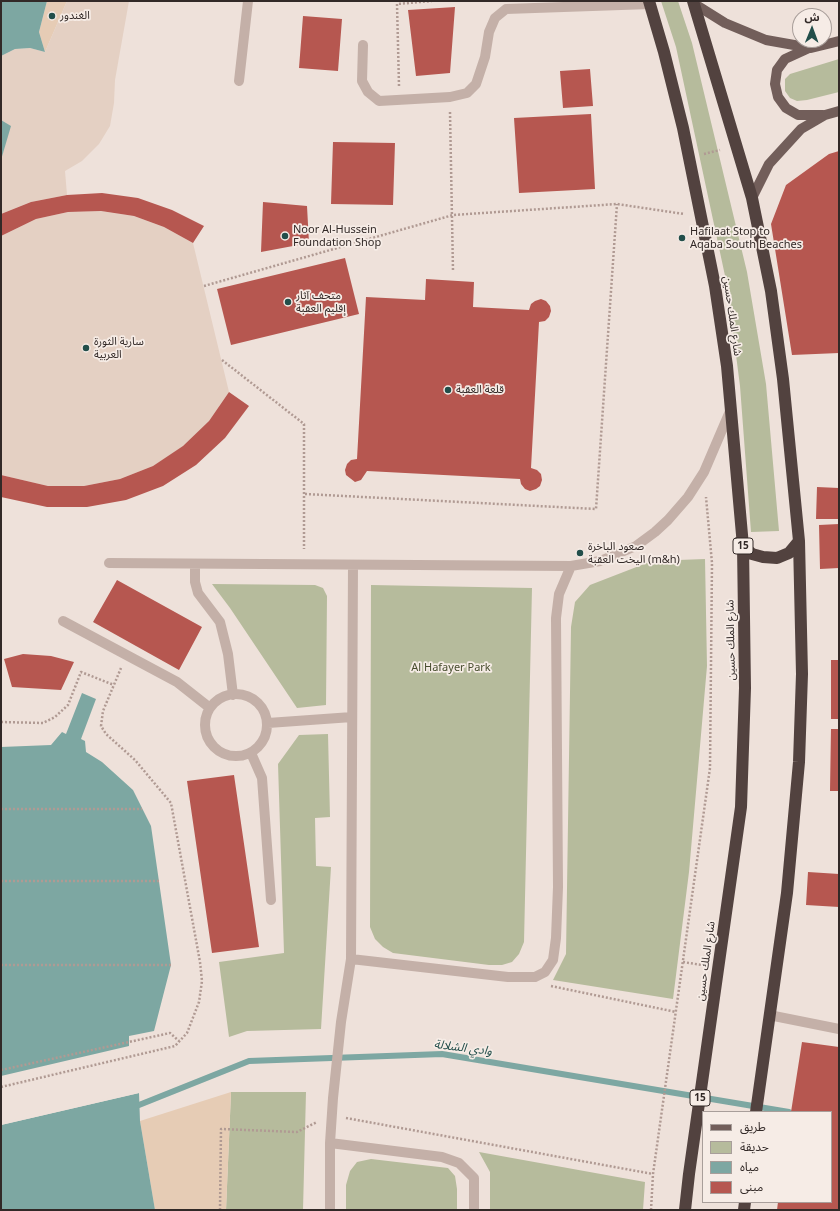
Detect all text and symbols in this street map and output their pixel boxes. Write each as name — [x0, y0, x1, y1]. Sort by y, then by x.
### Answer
north arrow — [792, 8, 832, 48]
place label: الغندور — [60, 9, 90, 23]
text: ش — [805, 9, 820, 24]
marker: الغندور — [47, 11, 57, 21]
place label: Noor Al-Hussein Foundation Shop — [293, 223, 381, 249]
place label: Hafilaat Stop to Aqaba South Beaches — [690, 225, 802, 251]
marker: Noor Al-Hussein Foundation Shop — [280, 231, 290, 241]
marker: Hafilaat Stop to Aqaba South Beaches — [677, 233, 687, 243]
street label: شارع الملك حسين — [720, 275, 744, 357]
place label: متحف آثار إقليم العقبة — [296, 289, 346, 315]
marker: متحف آثار إقليم العقبة — [283, 297, 293, 307]
place label: سارية الثورة العربية — [94, 335, 144, 361]
marker: سارية الثورة العربية — [81, 343, 91, 353]
place label: قلعة العقبة — [456, 383, 504, 397]
marker: قلعة العقبة — [443, 385, 453, 395]
road number: 15 — [733, 538, 753, 554]
place label: صعود الباخرة اليخت العقبة (m&h) — [588, 540, 680, 566]
marker: صعود الباخرة اليخت العقبة (m&h) — [575, 548, 585, 558]
street label: شارع الملك حسين — [724, 600, 738, 680]
park label: Al Hafayer Park — [411, 661, 491, 675]
street label: شارع الملك حسين — [694, 920, 718, 1002]
water label: وادي الشلالة — [433, 1037, 493, 1059]
road number: 15 — [690, 1090, 710, 1106]
legend — [702, 1111, 832, 1203]
text: طريق — [740, 1118, 766, 1135]
text: حديقة — [740, 1138, 769, 1155]
text: مياه — [740, 1158, 759, 1175]
text: مبنى — [740, 1178, 763, 1195]

